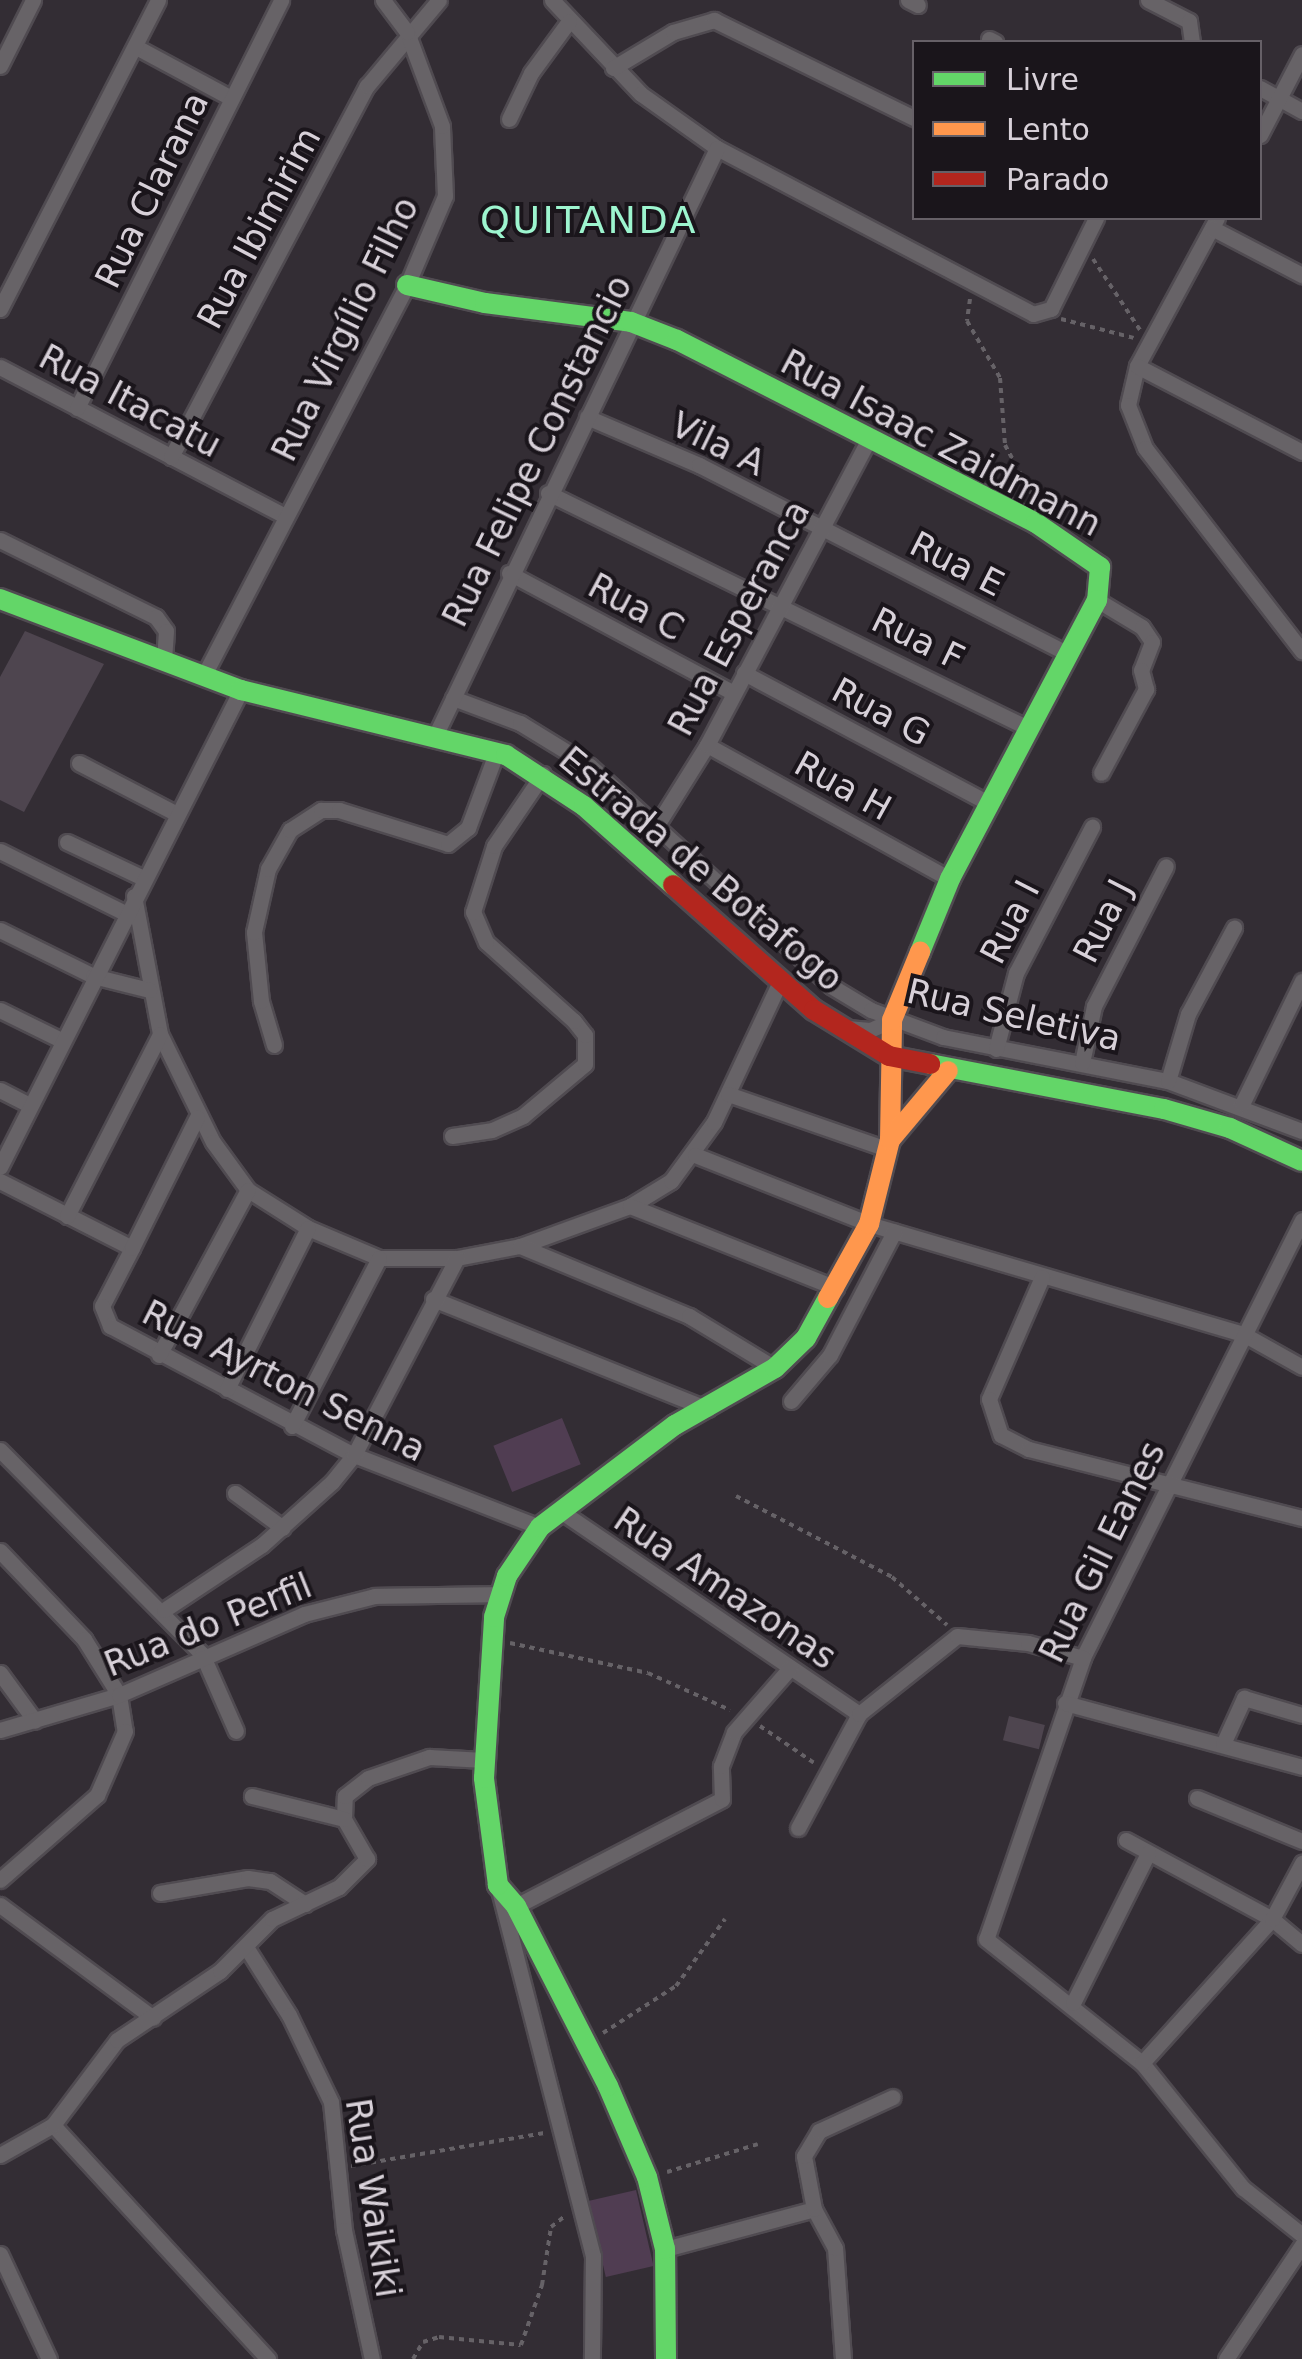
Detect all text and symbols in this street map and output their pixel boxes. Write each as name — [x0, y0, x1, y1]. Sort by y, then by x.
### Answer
legend — [912, 40, 1262, 220]
text: Livre — [1006, 62, 1079, 97]
street label: Rua Clarana — [87, 85, 217, 295]
text: Lento — [1006, 112, 1090, 147]
street label: Rua Ibimirim — [188, 120, 330, 336]
text: Parado — [1006, 162, 1109, 197]
street label: Rua Virgílio Filho — [263, 190, 427, 468]
district label: QUITANDA — [480, 198, 698, 244]
street label: Rua Felipe Constancio — [434, 269, 640, 633]
street label: Rua Itacatu — [32, 336, 228, 466]
street label: Rua Isaac Zaidmann — [774, 341, 1108, 545]
street label: Vila A — [664, 403, 772, 485]
street label: Rua Esperanca — [659, 493, 819, 743]
street label: Rua E — [903, 523, 1011, 605]
street label: Rua C — [581, 565, 691, 649]
street label: Rua F — [865, 599, 971, 679]
street label: Rua G — [825, 669, 937, 755]
street label: Estrada de Botafogo — [551, 738, 851, 1000]
street label: Rua H — [787, 742, 899, 830]
street label: Rua J — [1064, 872, 1142, 970]
street label: Rua I — [971, 873, 1049, 971]
street label: Rua Seletiva — [903, 970, 1125, 1060]
street label: Rua Ayrton Senna — [135, 1291, 433, 1471]
street label: Rua Gil Eanes — [1030, 1435, 1174, 1669]
street label: Rua Amazonas — [606, 1498, 844, 1678]
street label: Rua do Perfil — [98, 1564, 318, 1686]
street label: Rua Waikiki — [337, 2095, 409, 2301]

